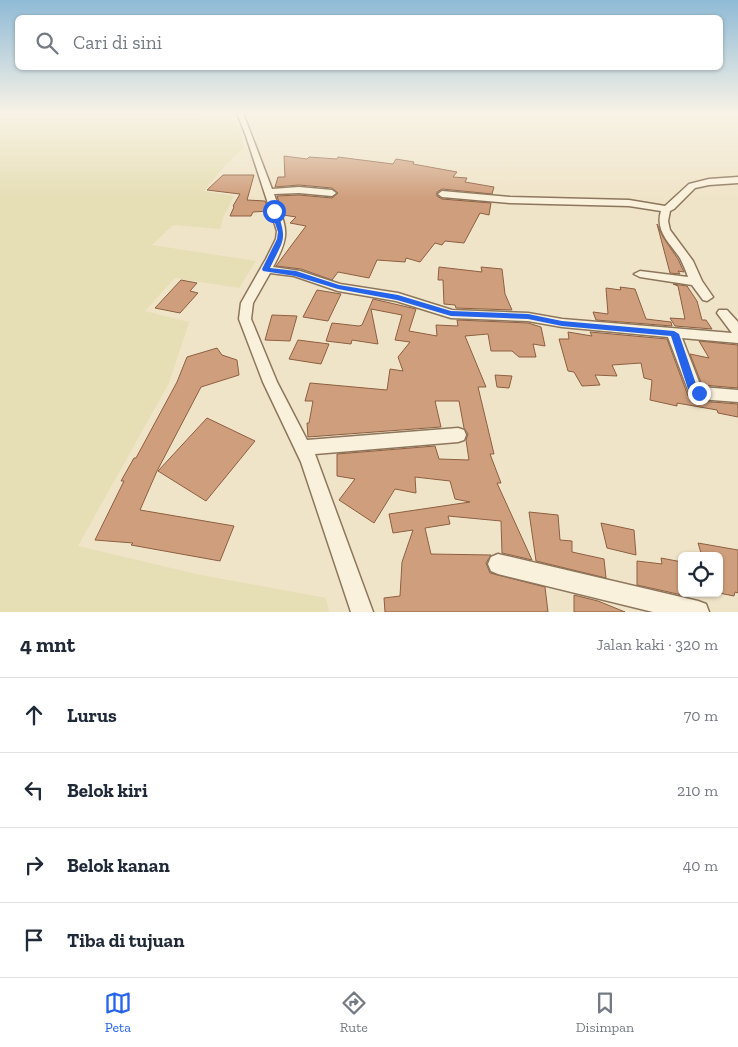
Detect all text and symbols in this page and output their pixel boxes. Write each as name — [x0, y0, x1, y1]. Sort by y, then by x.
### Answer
search box — [15, 15, 723, 70]
icon: search — [33, 29, 61, 57]
text: Cari di sini — [73, 31, 162, 54]
route start — [263, 200, 286, 223]
route end — [688, 382, 711, 405]
map controls — [678, 552, 723, 597]
button: locate — [678, 552, 723, 597]
text: 4 mnt — [20, 632, 75, 657]
text: Jalan kaki · 320 m — [596, 635, 718, 654]
icon: ahead — [20, 701, 48, 729]
text: Lurus — [67, 704, 117, 727]
text: 70 m — [684, 706, 718, 725]
icon: left — [20, 776, 48, 804]
text: Belok kiri — [67, 779, 148, 802]
text: 210 m — [677, 781, 718, 800]
icon: right — [20, 851, 48, 879]
text: Belok kanan — [67, 854, 170, 877]
text: 40 m — [683, 856, 718, 875]
icon: arrive — [20, 926, 48, 954]
text: Tiba di tujuan — [67, 929, 184, 952]
tab: Peta — [104, 989, 132, 1036]
tab: Rute — [340, 989, 368, 1036]
tab: Disimpan — [576, 989, 634, 1036]

